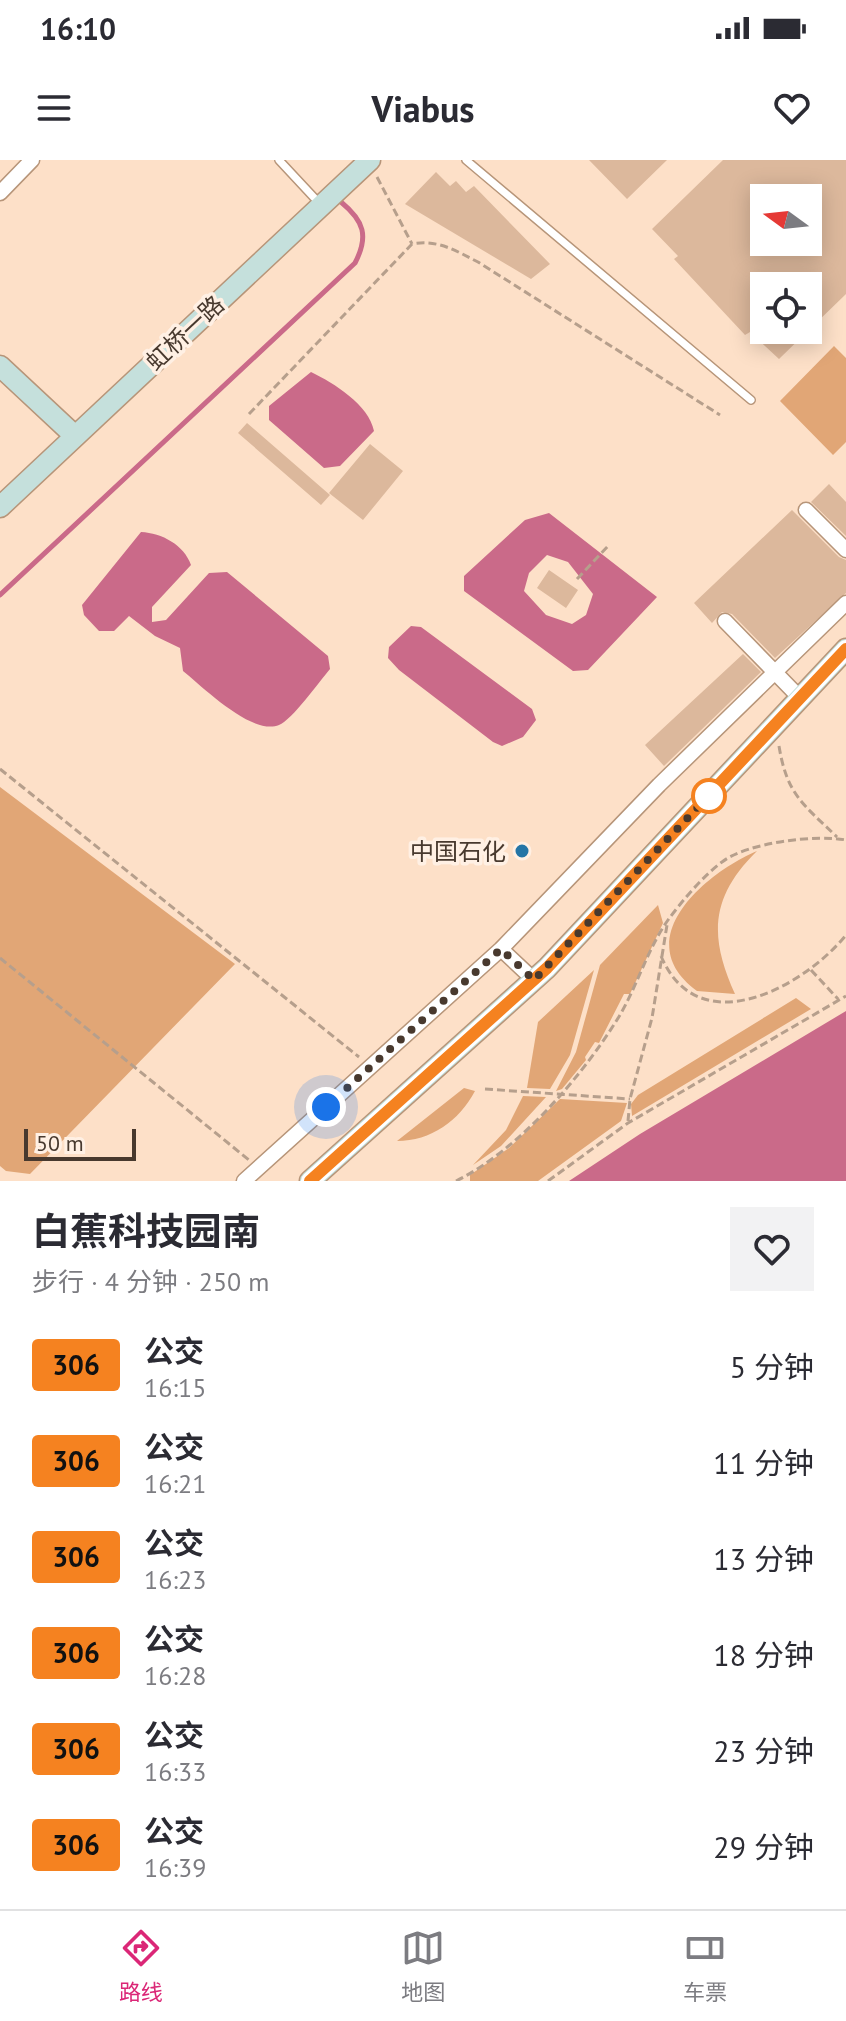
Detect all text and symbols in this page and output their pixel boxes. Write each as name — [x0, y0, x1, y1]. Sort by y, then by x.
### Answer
text: 16:10 — [40, 9, 116, 48]
text: Viabus — [371, 85, 475, 132]
icon: menu — [32, 86, 76, 130]
icon: heart — [770, 86, 814, 130]
north arrow — [750, 184, 822, 256]
map controls — [750, 184, 822, 344]
button: locate — [750, 272, 822, 344]
street label: 虹桥一路 — [139, 289, 231, 377]
unlabelled marker — [692, 779, 726, 813]
place label: 中国石化 — [410, 836, 506, 867]
marker: 中国石化 — [513, 842, 531, 860]
your location — [306, 1087, 346, 1127]
scale bar — [24, 1125, 136, 1161]
text: 50 m — [36, 1129, 84, 1157]
text: 白蕉科技园南 — [32, 1206, 260, 1255]
button: heart — [730, 1207, 814, 1291]
text: 步行 · 4 分钟 · 250 m — [32, 1265, 269, 1298]
text: 公交 — [144, 1331, 204, 1370]
text: 306 — [52, 1346, 100, 1383]
text: 5 分钟 — [730, 1347, 814, 1386]
text: 16:15 — [144, 1371, 206, 1404]
text: 公交 — [144, 1427, 204, 1466]
text: 306 — [52, 1442, 100, 1479]
text: 11 分钟 — [713, 1443, 814, 1482]
text: 16:21 — [144, 1467, 206, 1500]
text: 公交 — [144, 1523, 204, 1562]
text: 306 — [52, 1538, 100, 1575]
text: 13 分钟 — [713, 1539, 814, 1578]
text: 16:23 — [144, 1563, 206, 1596]
text: 公交 — [144, 1619, 204, 1658]
text: 306 — [52, 1634, 100, 1671]
text: 18 分钟 — [713, 1635, 814, 1674]
text: 16:28 — [144, 1659, 206, 1692]
text: 公交 — [144, 1715, 204, 1754]
text: 306 — [52, 1730, 100, 1767]
text: 23 分钟 — [713, 1731, 814, 1770]
text: 16:33 — [144, 1755, 206, 1788]
text: 公交 — [144, 1811, 204, 1850]
text: 306 — [52, 1826, 100, 1863]
text: 29 分钟 — [713, 1827, 814, 1866]
text: 16:39 — [144, 1851, 206, 1884]
tab: 路线 — [119, 1926, 163, 2006]
tab: 地图 — [401, 1926, 445, 2006]
tab: 车票 — [683, 1926, 727, 2006]

